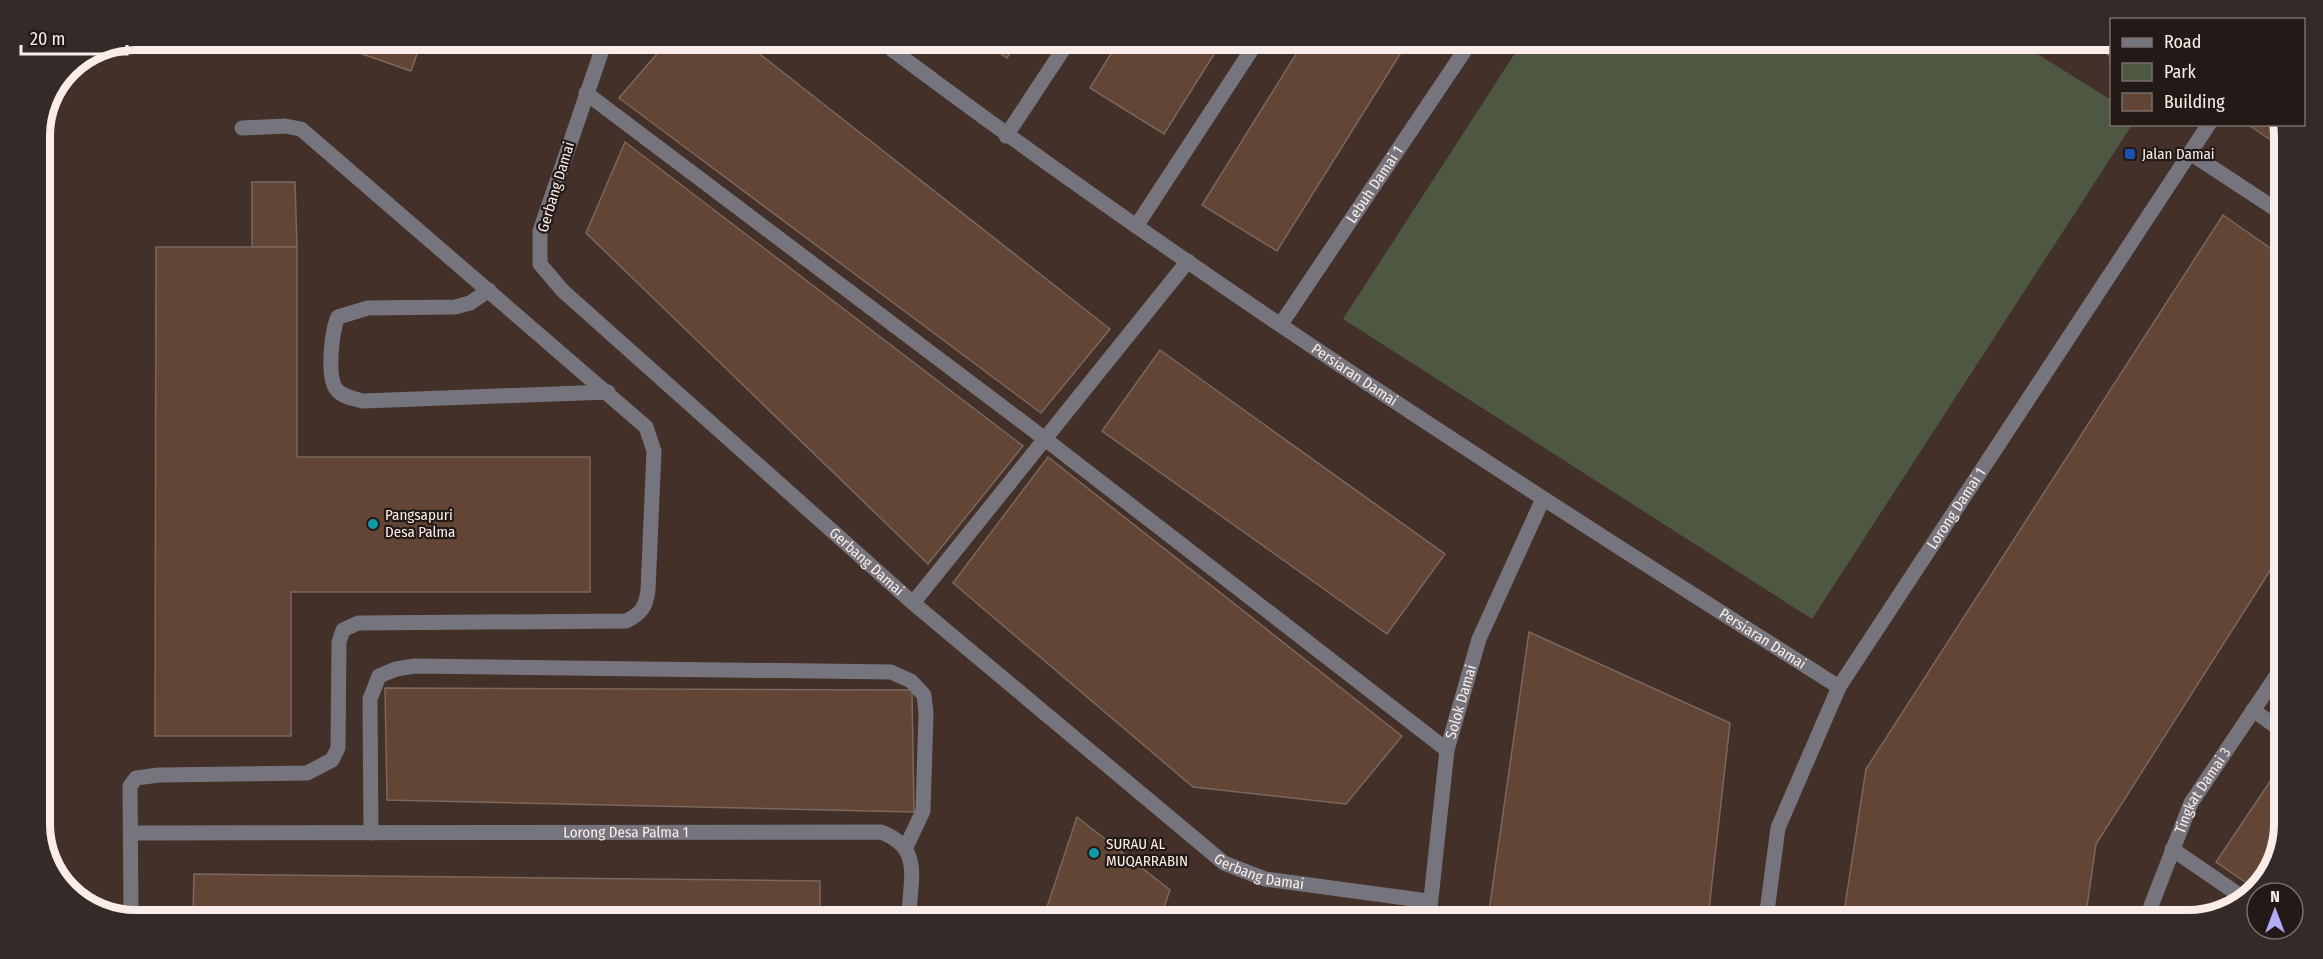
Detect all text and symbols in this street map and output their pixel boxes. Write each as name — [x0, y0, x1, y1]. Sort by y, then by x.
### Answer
scale bar — [21, 18, 128, 56]
legend — [2110, 18, 2305, 126]
text: 20 m — [30, 28, 65, 50]
text: Road — [2164, 31, 2201, 53]
text: Park — [2164, 61, 2197, 83]
text: Building — [2164, 91, 2225, 113]
street label: Gerbang Damai — [534, 140, 578, 234]
street label: Lebuh Damai 1 — [1342, 143, 1407, 227]
place label: Jalan Damai — [2142, 145, 2215, 163]
marker: Jalan Damai — [2123, 147, 2137, 161]
street label: Persiaran Damai — [1308, 340, 1401, 410]
street label: Lorong Damai 1 — [1923, 465, 1989, 553]
place label: Pangsapuri Desa Palma — [385, 506, 455, 541]
marker: Pangsapuri Desa Palma — [366, 517, 380, 531]
street label: Gerbang Damai — [826, 524, 908, 600]
street label: Persiaran Damai — [1716, 604, 1810, 673]
street label: Solok Damai — [1442, 663, 1480, 741]
street label: Tingkat Damai 3 — [2171, 744, 2235, 836]
street label: Lorong Desa Palma 1 — [563, 823, 689, 841]
place label: SURAU AL MUQARRABIN — [1106, 835, 1188, 870]
marker: SURAU AL MUQARRABIN — [1087, 846, 1101, 860]
street label: Gerbang Damai — [1210, 849, 1305, 893]
north arrow — [2245, 881, 2305, 941]
text: N — [2270, 887, 2280, 906]

